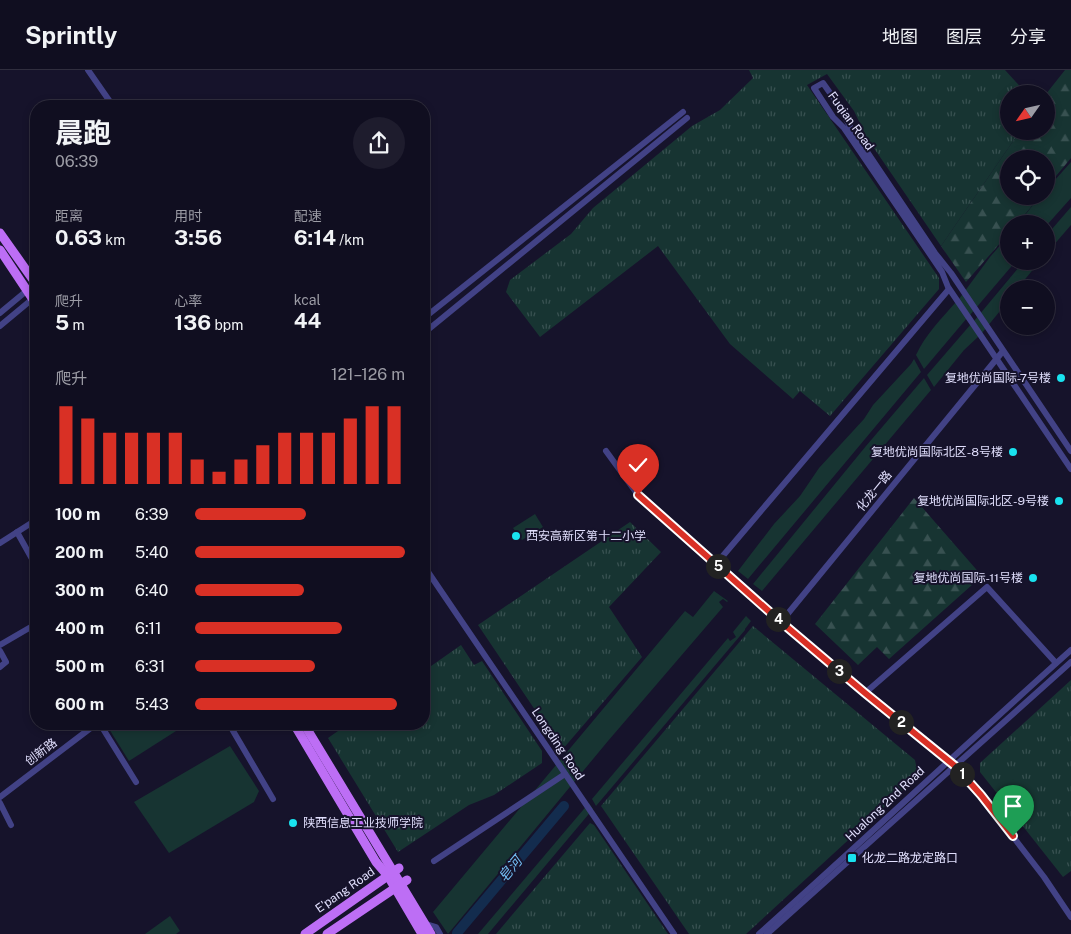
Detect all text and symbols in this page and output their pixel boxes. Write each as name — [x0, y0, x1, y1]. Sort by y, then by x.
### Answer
text: Sprintly — [25, 21, 117, 49]
text: 地图 — [882, 26, 918, 47]
text: 图层 — [946, 26, 982, 47]
text: 分享 — [1010, 26, 1046, 47]
north arrow — [1000, 85, 1055, 140]
map controls — [1000, 85, 1055, 335]
street label: Fuqian Road — [825, 89, 877, 153]
text: 晨跑 — [55, 116, 111, 149]
button: share — [353, 117, 405, 169]
button: locate — [1000, 150, 1055, 205]
text: 06:39 — [55, 152, 98, 171]
text: 距离 — [55, 208, 83, 224]
text: 用时 — [174, 208, 202, 224]
text: 配速 — [294, 208, 322, 224]
button: + — [1000, 215, 1055, 270]
text: 0.63 — [55, 225, 102, 250]
text: 3:56 — [174, 225, 222, 250]
text: 6:14 — [294, 225, 336, 250]
text: km — [102, 232, 125, 248]
text: /km — [336, 232, 364, 248]
button: − — [1000, 280, 1055, 335]
text: kcal — [294, 292, 321, 308]
text: 爬升 — [55, 293, 83, 309]
text: 心率 — [174, 293, 202, 309]
text: 44 — [294, 308, 321, 333]
text: 5 — [55, 310, 69, 335]
text: 136 — [174, 310, 211, 335]
text: m — [69, 317, 85, 333]
text: bpm — [211, 317, 243, 333]
text: 121–126 m — [331, 365, 405, 384]
text: 爬升 — [55, 369, 87, 388]
place label: 复地优尚国际-7号楼 — [945, 371, 1051, 385]
marker: 复地优尚国际-7号楼 — [1055, 372, 1067, 384]
pin — [617, 444, 659, 495]
place label: 复地优尚国际北区-8号楼 — [871, 445, 1003, 459]
marker: 复地优尚国际北区-8号楼 — [1007, 446, 1019, 458]
icon: check — [624, 451, 652, 479]
street label: 化龙一路 — [853, 468, 895, 514]
place label: 复地优尚国际北区-9号楼 — [917, 494, 1049, 508]
marker: 复地优尚国际北区-9号楼 — [1053, 495, 1065, 507]
text: 100 m — [55, 505, 100, 524]
text: 6:39 — [135, 505, 169, 524]
place label: 西安高新区第十二小学 — [526, 529, 646, 543]
marker: 西安高新区第十二小学 — [510, 530, 522, 542]
text: 200 m — [55, 543, 104, 562]
text: 5:40 — [135, 543, 169, 562]
pin: 5 — [706, 554, 730, 578]
text: 5 — [714, 558, 723, 574]
place label: 复地优尚国际-11号楼 — [914, 571, 1023, 585]
marker: 复地优尚国际-11号楼 — [1027, 572, 1039, 584]
text: 300 m — [55, 581, 104, 600]
text: 6:40 — [135, 581, 168, 600]
pin: 4 — [766, 606, 790, 632]
text: 4 — [774, 611, 783, 627]
text: 400 m — [55, 619, 104, 638]
text: 6:11 — [135, 619, 162, 638]
text: 500 m — [55, 657, 104, 676]
text: 6:31 — [135, 657, 165, 676]
pin: 3 — [826, 658, 852, 684]
text: 3 — [835, 663, 844, 679]
text: 600 m — [55, 695, 104, 714]
text: 5:43 — [135, 695, 169, 714]
street label: Longding Road — [529, 705, 587, 783]
pin: 2 — [888, 710, 914, 734]
text: 2 — [897, 714, 906, 730]
street label: 创新路 — [22, 736, 60, 768]
pin: 1 — [950, 762, 974, 786]
street label: Hualong 2nd Road — [843, 764, 927, 844]
text: 1 — [960, 766, 966, 782]
pin — [992, 785, 1034, 836]
icon: arrive — [999, 792, 1027, 820]
place label: 陕西信息工业技师学院 — [303, 816, 423, 830]
marker: 陕西信息工业技师学院 — [287, 817, 299, 829]
water label: 皂河 — [495, 851, 527, 885]
place label: 化龙二路龙定路口 — [862, 851, 958, 865]
marker: 化龙二路龙定路口 — [846, 852, 858, 864]
street label: E'pang Road — [313, 864, 377, 916]

